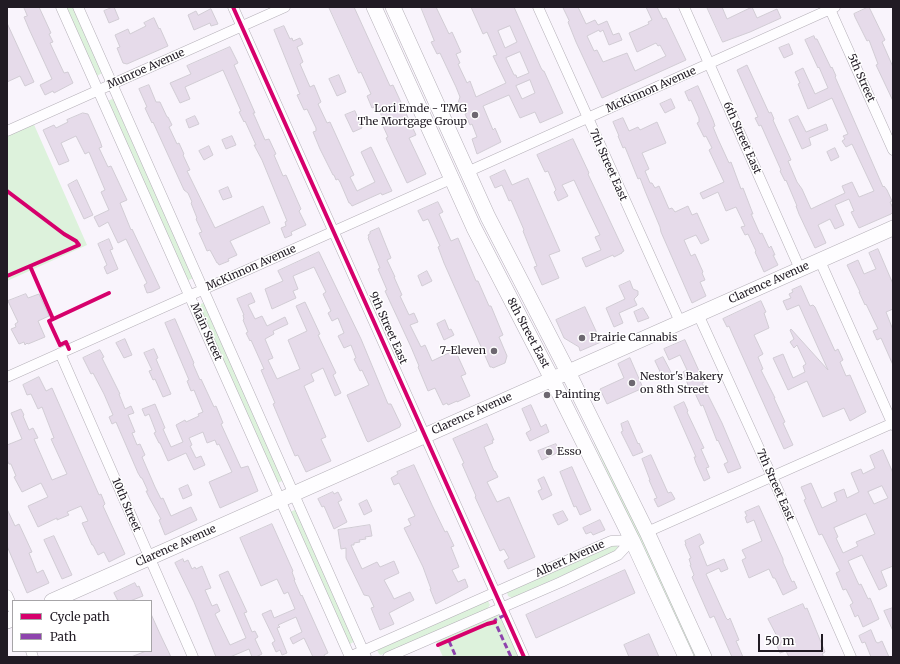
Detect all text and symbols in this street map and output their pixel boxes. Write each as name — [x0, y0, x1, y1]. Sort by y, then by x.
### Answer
street label: Munroe Avenue — [105, 46, 187, 92]
street label: 5th Street — [844, 52, 878, 104]
street label: McKinnon Avenue — [604, 64, 698, 116]
street label: 6th Street East — [720, 100, 764, 176]
place label: Lori Emde - TMG The Mortgage Group — [358, 102, 467, 128]
marker: Lori Emde - TMG The Mortgage Group — [470, 110, 480, 120]
street label: 7th Street East — [586, 127, 630, 203]
street label: McKinnon Avenue — [204, 242, 298, 294]
street label: Clarence Avenue — [727, 259, 811, 307]
street label: 9th Street East — [366, 290, 410, 366]
street label: 8th Street East — [504, 296, 552, 370]
street label: Main Street — [187, 301, 225, 363]
place label: Prairie Cannabis — [590, 331, 677, 345]
marker: Prairie Cannabis — [577, 333, 587, 343]
place label: 7-Eleven — [440, 344, 486, 358]
marker: 7-Eleven — [489, 346, 499, 356]
place label: Nestor's Bakery on 8th Street — [640, 370, 723, 396]
marker: Nestor's Bakery on 8th Street — [627, 378, 637, 388]
place label: Painting — [555, 388, 600, 402]
street label: Clarence Avenue — [430, 390, 514, 438]
marker: Painting — [542, 390, 552, 400]
place label: Esso — [557, 445, 581, 459]
marker: Esso — [544, 447, 554, 457]
street label: 7th Street East — [753, 447, 797, 523]
street label: 10th Street — [109, 476, 143, 534]
street label: Clarence Avenue — [134, 522, 218, 570]
street label: Albert Avenue — [533, 538, 607, 580]
legend — [12, 600, 152, 652]
text: Cycle path — [50, 609, 110, 624]
scale bar — [760, 626, 825, 652]
text: Path — [50, 629, 76, 644]
text: 50 m — [765, 633, 794, 648]

